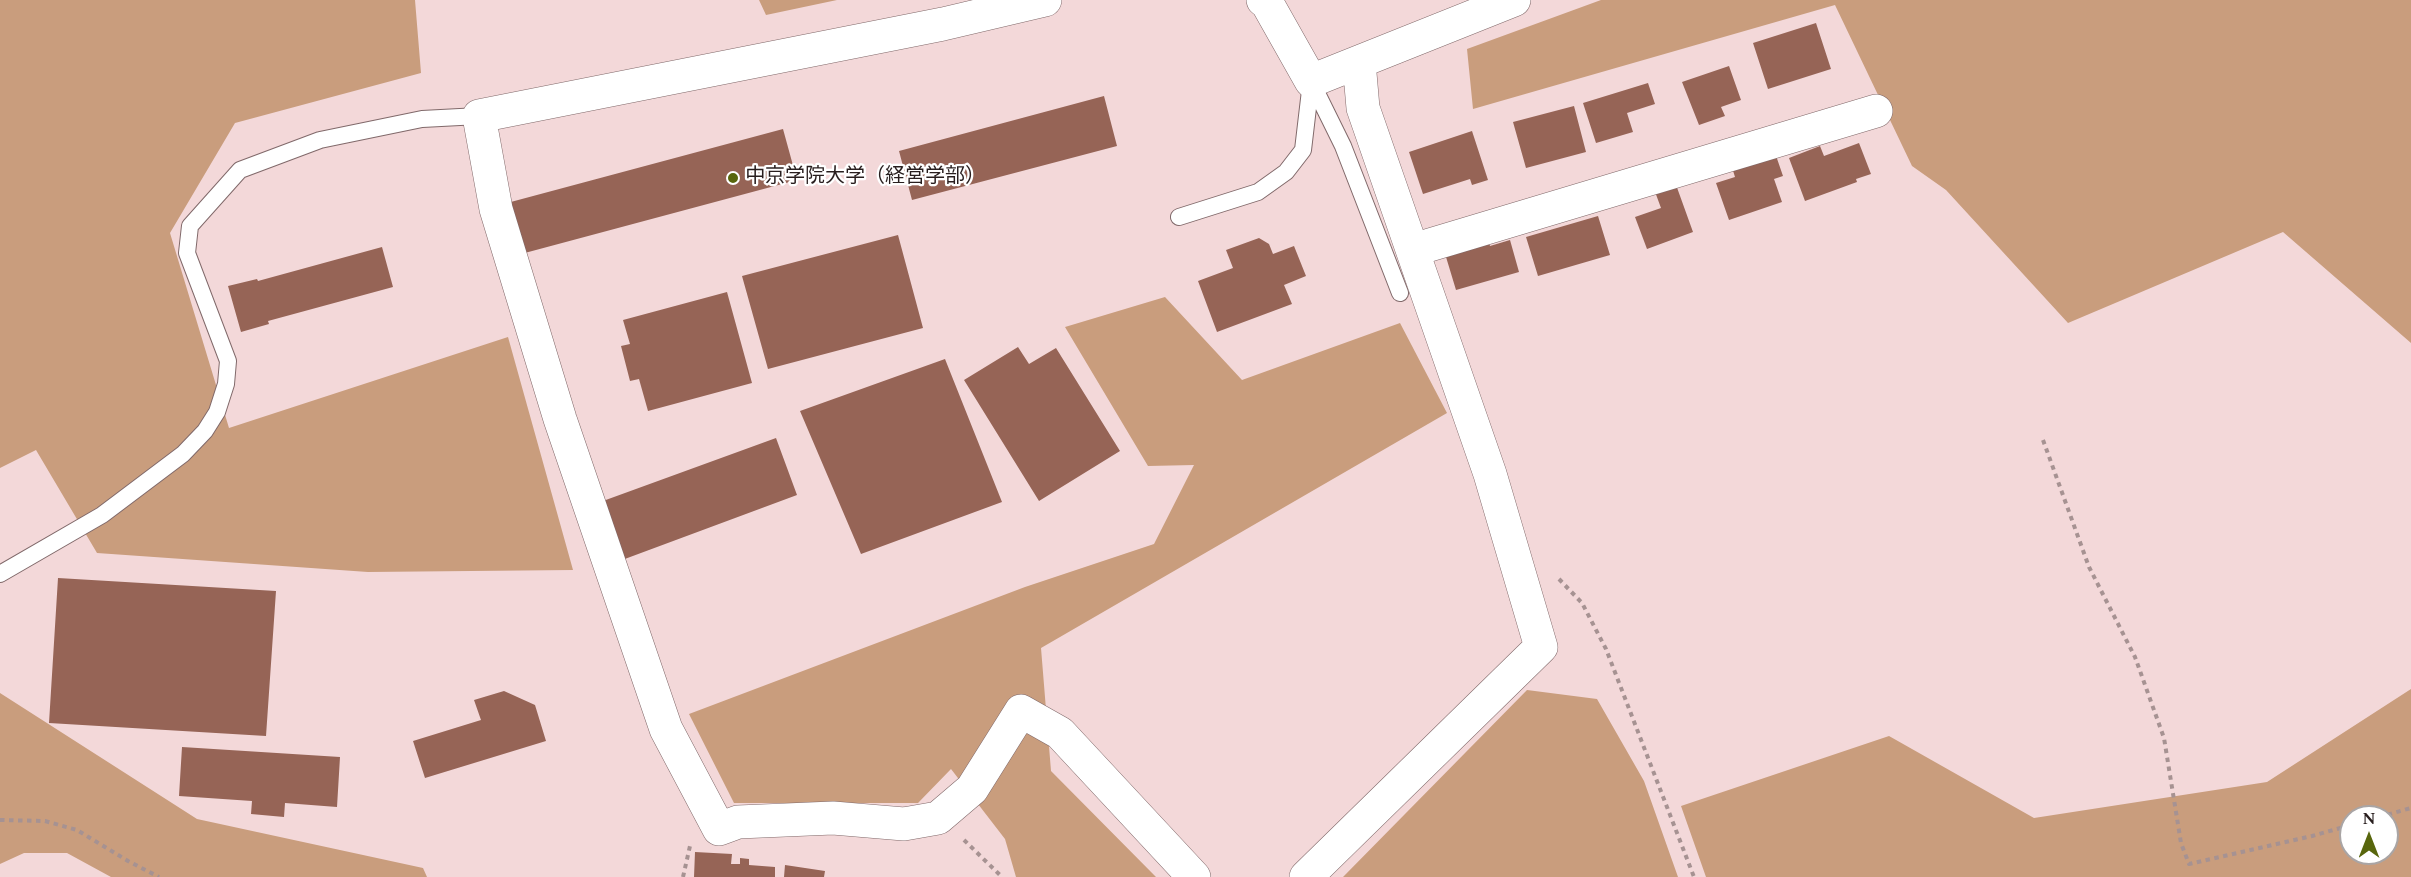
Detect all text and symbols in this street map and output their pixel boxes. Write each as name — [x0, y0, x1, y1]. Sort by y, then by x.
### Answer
place label: 中京学院大学（経営学部） — [745, 166, 985, 190]
marker: 中京学院大学（経営学部） — [726, 171, 740, 185]
north arrow — [2339, 805, 2399, 865]
text: N — [2362, 807, 2376, 831]

